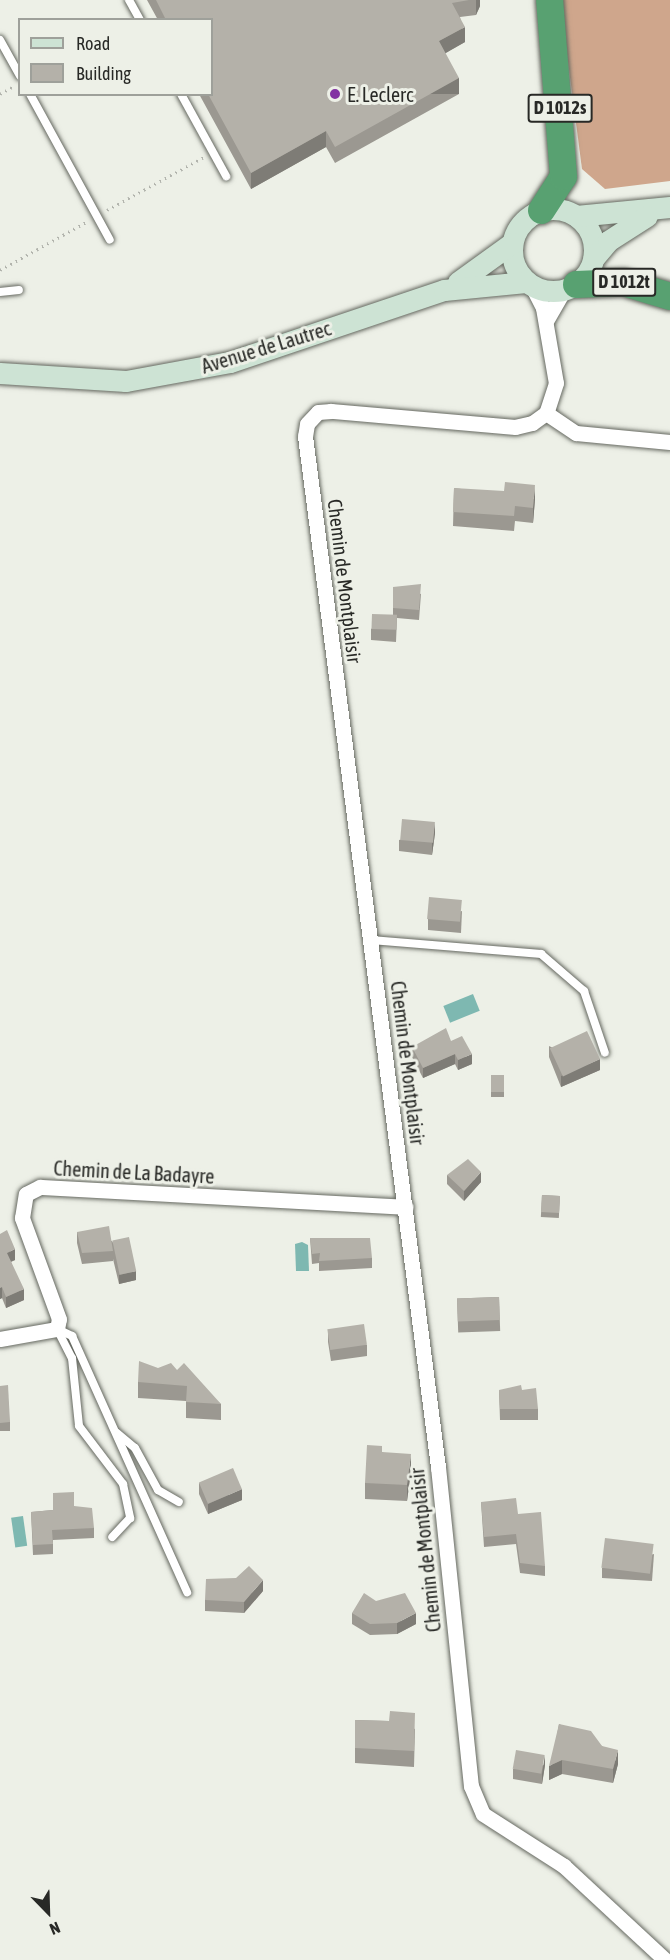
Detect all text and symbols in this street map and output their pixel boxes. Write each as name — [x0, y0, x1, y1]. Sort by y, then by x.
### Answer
legend — [18, 18, 213, 96]
text: Road — [76, 33, 110, 54]
text: Building — [76, 63, 131, 84]
place label: E. Leclerc — [347, 82, 413, 106]
marker: E. Leclerc — [328, 87, 342, 101]
road number: D 1012s — [527, 93, 593, 123]
road number: D 1012t — [591, 267, 657, 297]
street label: Avenue de Lautrec — [198, 316, 334, 378]
street label: Chemin de Montplaisir — [323, 498, 367, 664]
street label: Chemin de Montplaisir — [386, 980, 430, 1146]
street label: Chemin de La Badayre — [53, 1156, 215, 1188]
street label: Chemin de Montplaisir — [404, 1467, 446, 1633]
north arrow — [18, 1882, 78, 1942]
text: N — [47, 1918, 63, 1939]

